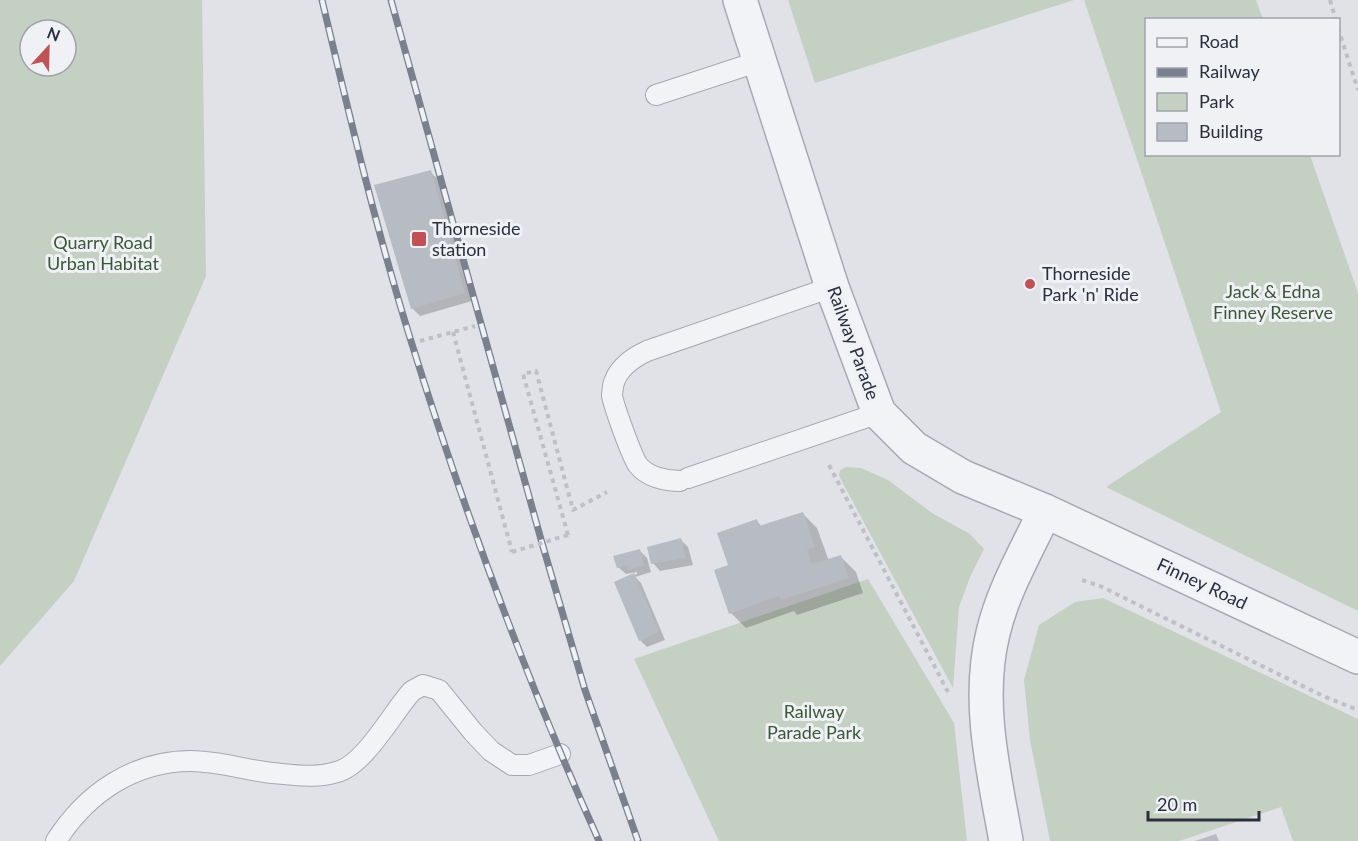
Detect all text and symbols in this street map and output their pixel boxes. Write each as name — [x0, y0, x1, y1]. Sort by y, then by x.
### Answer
north arrow — [18, 18, 78, 78]
legend — [1145, 18, 1340, 156]
text: N — [45, 23, 63, 45]
text: Road — [1199, 30, 1239, 52]
text: Railway — [1199, 60, 1260, 82]
text: Park — [1199, 90, 1235, 112]
text: Building — [1199, 120, 1263, 142]
place label: Thorneside station — [432, 217, 521, 260]
marker: Thorneside station — [410, 230, 428, 248]
park label: Quarry Road Urban Habitat — [47, 231, 159, 274]
place label: Thorneside Park 'n' Ride — [1042, 262, 1139, 305]
marker: Thorneside Park 'n' Ride — [1023, 277, 1037, 291]
park label: Jack & Edna Finney Reserve — [1213, 280, 1333, 323]
street label: Railway Parade — [823, 283, 885, 402]
street label: Finney Road — [1154, 553, 1251, 614]
park label: Railway Parade Park — [767, 700, 862, 743]
scale bar — [1148, 784, 1259, 822]
text: 20 m — [1157, 793, 1197, 815]

